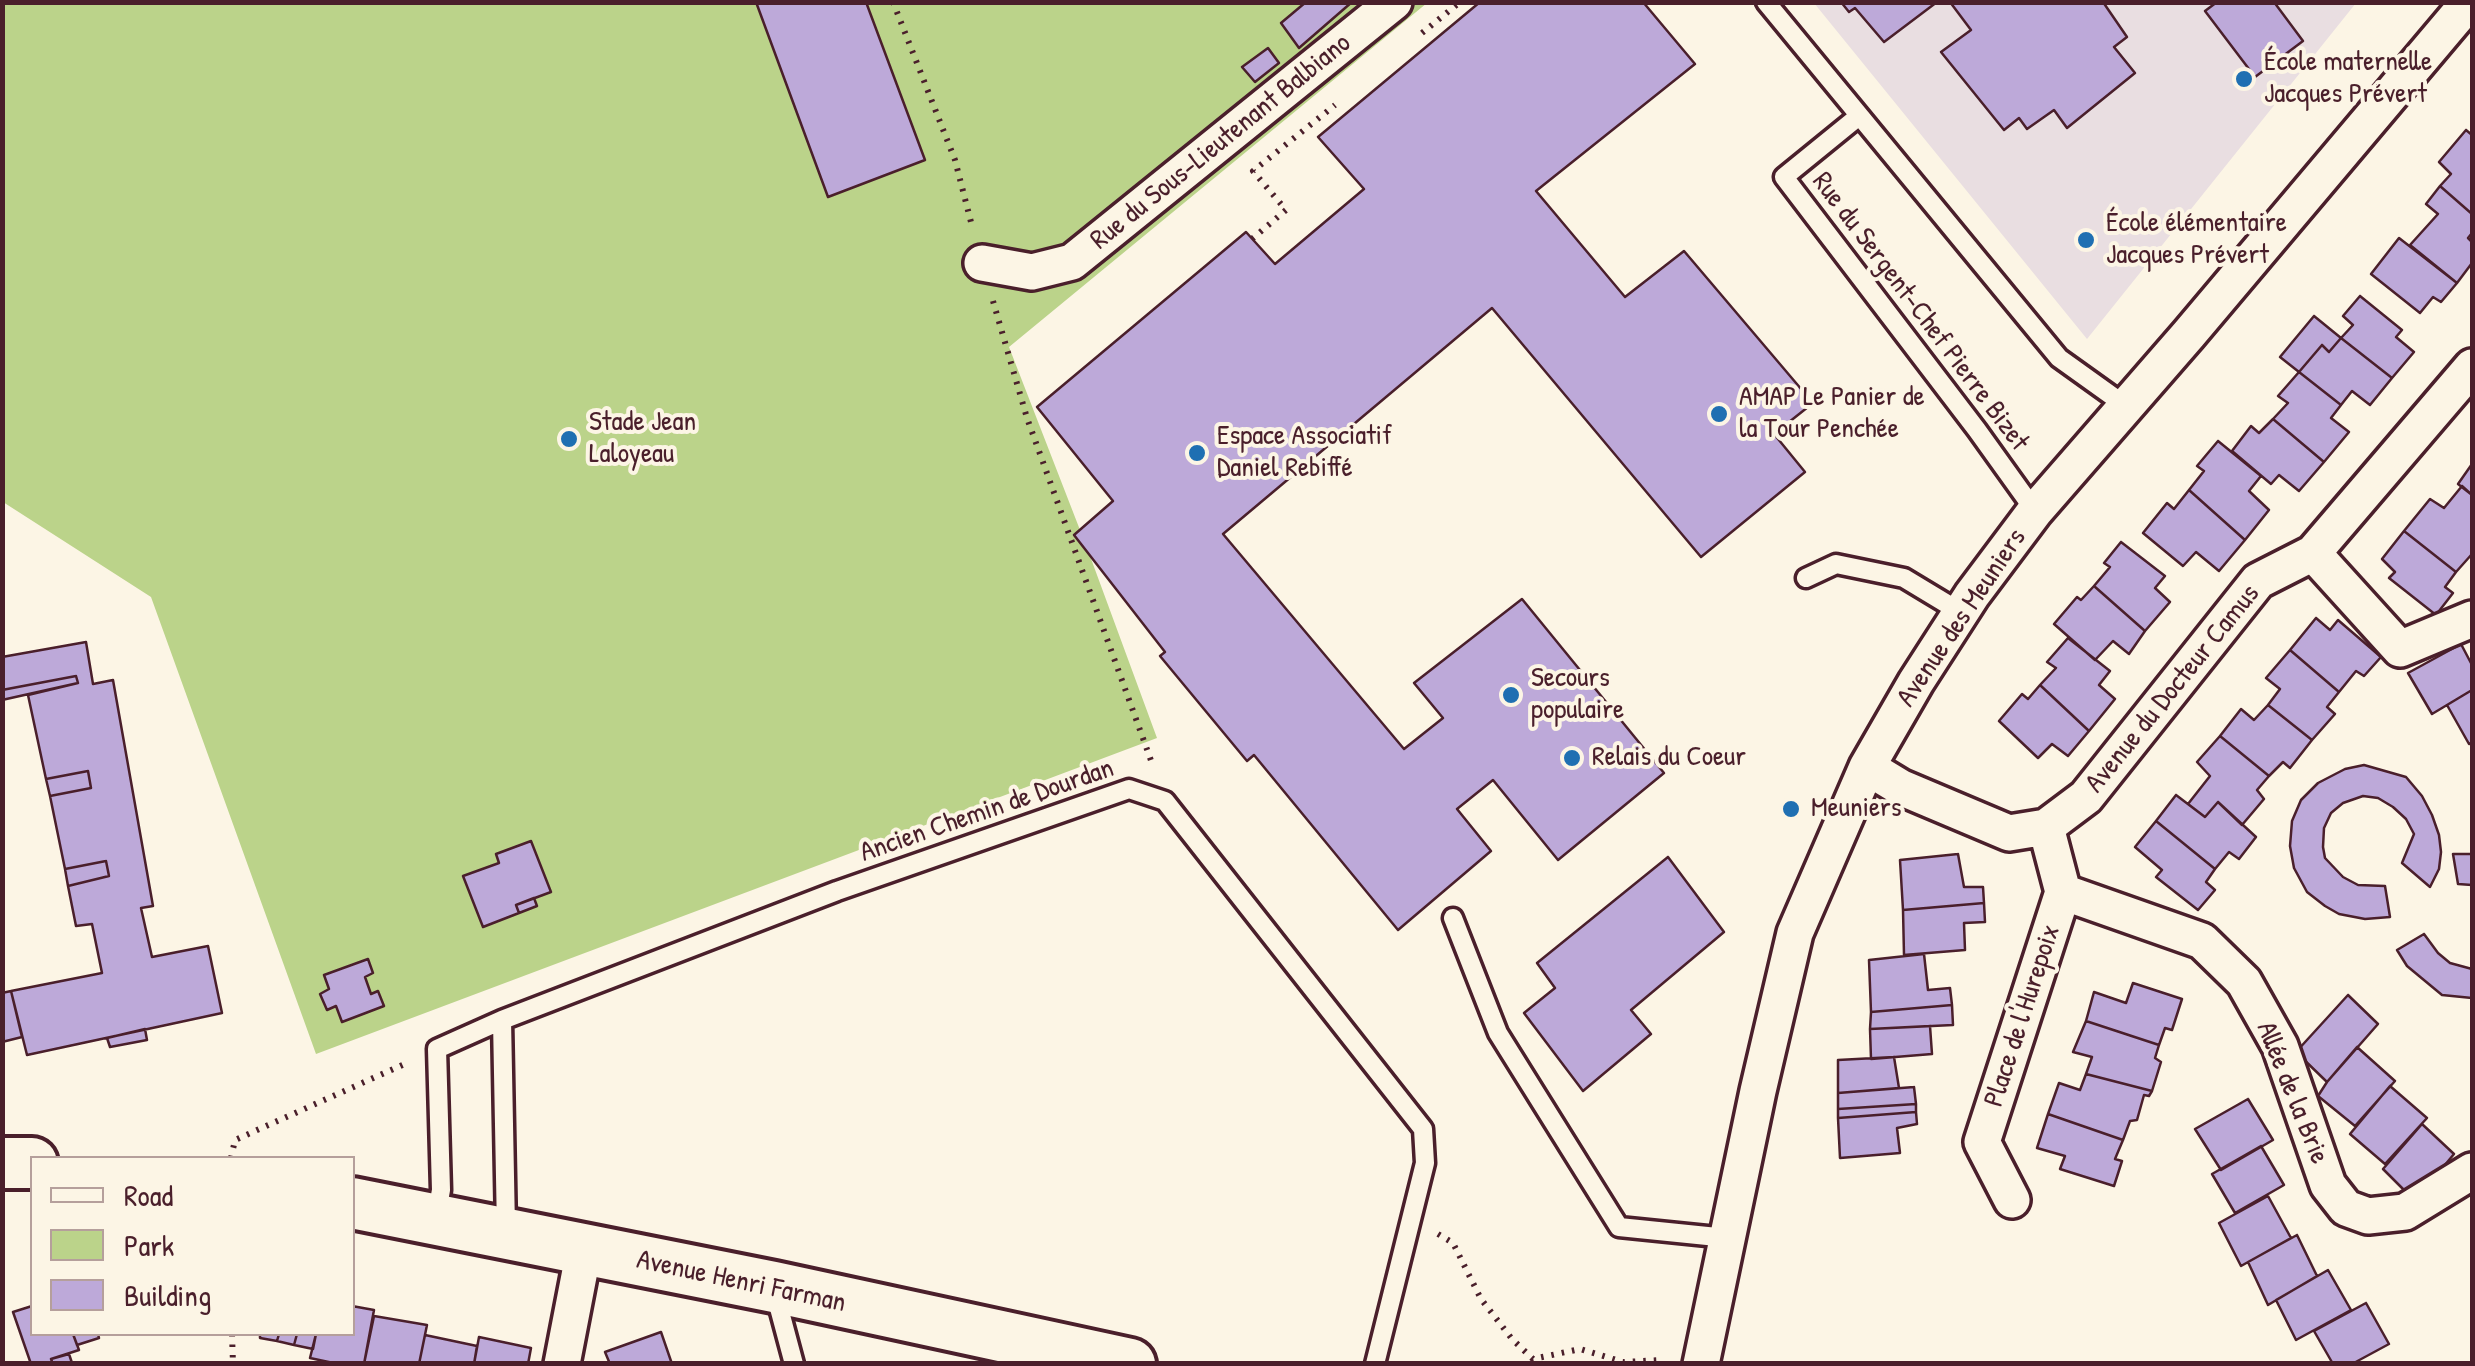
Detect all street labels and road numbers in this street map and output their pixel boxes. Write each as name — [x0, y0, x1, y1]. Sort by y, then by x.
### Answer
street label: Rue du Sous-Lieutenant Balbiano — [1084, 27, 1358, 257]
street label: Rue du Sergent-Chef Pierre Bizet — [1804, 166, 2036, 458]
street label: Avenue des Meuniers — [1890, 523, 2034, 713]
street label: Avenue du Docteur Camus — [2079, 578, 2267, 800]
street label: Ancien Chemin de Dourdan — [856, 752, 1118, 870]
street label: Place de l'Hurepoix — [1978, 921, 2068, 1111]
street label: Allée de la Brie — [2248, 1017, 2336, 1169]
street label: Avenue Henri Farman — [633, 1243, 849, 1321]

